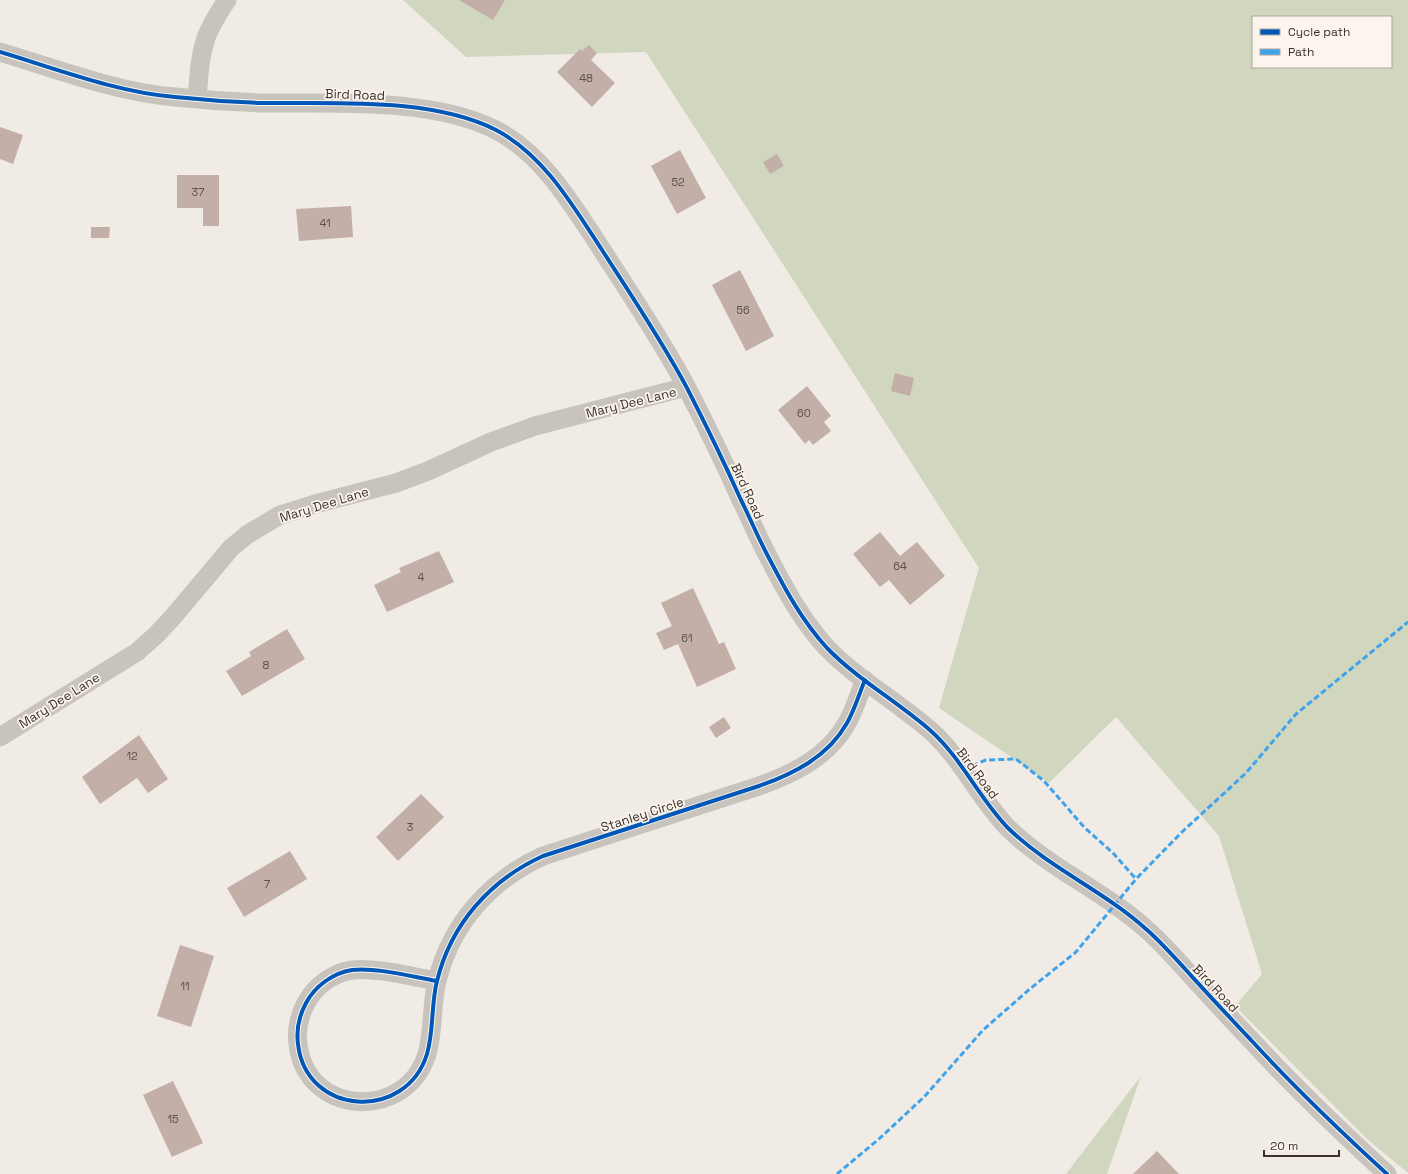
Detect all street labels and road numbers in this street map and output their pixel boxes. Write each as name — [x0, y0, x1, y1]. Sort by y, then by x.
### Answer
street label: Bird Road — [325, 85, 385, 104]
street label: Mary Dee Lane — [584, 383, 678, 422]
street label: Bird Road — [727, 460, 768, 522]
street label: Mary Dee Lane — [277, 483, 371, 526]
street label: Mary Dee Lane — [16, 669, 103, 732]
street label: Bird Road — [953, 744, 1002, 802]
street label: Stanley Circle — [598, 793, 686, 836]
street label: Bird Road — [1189, 961, 1242, 1016]

